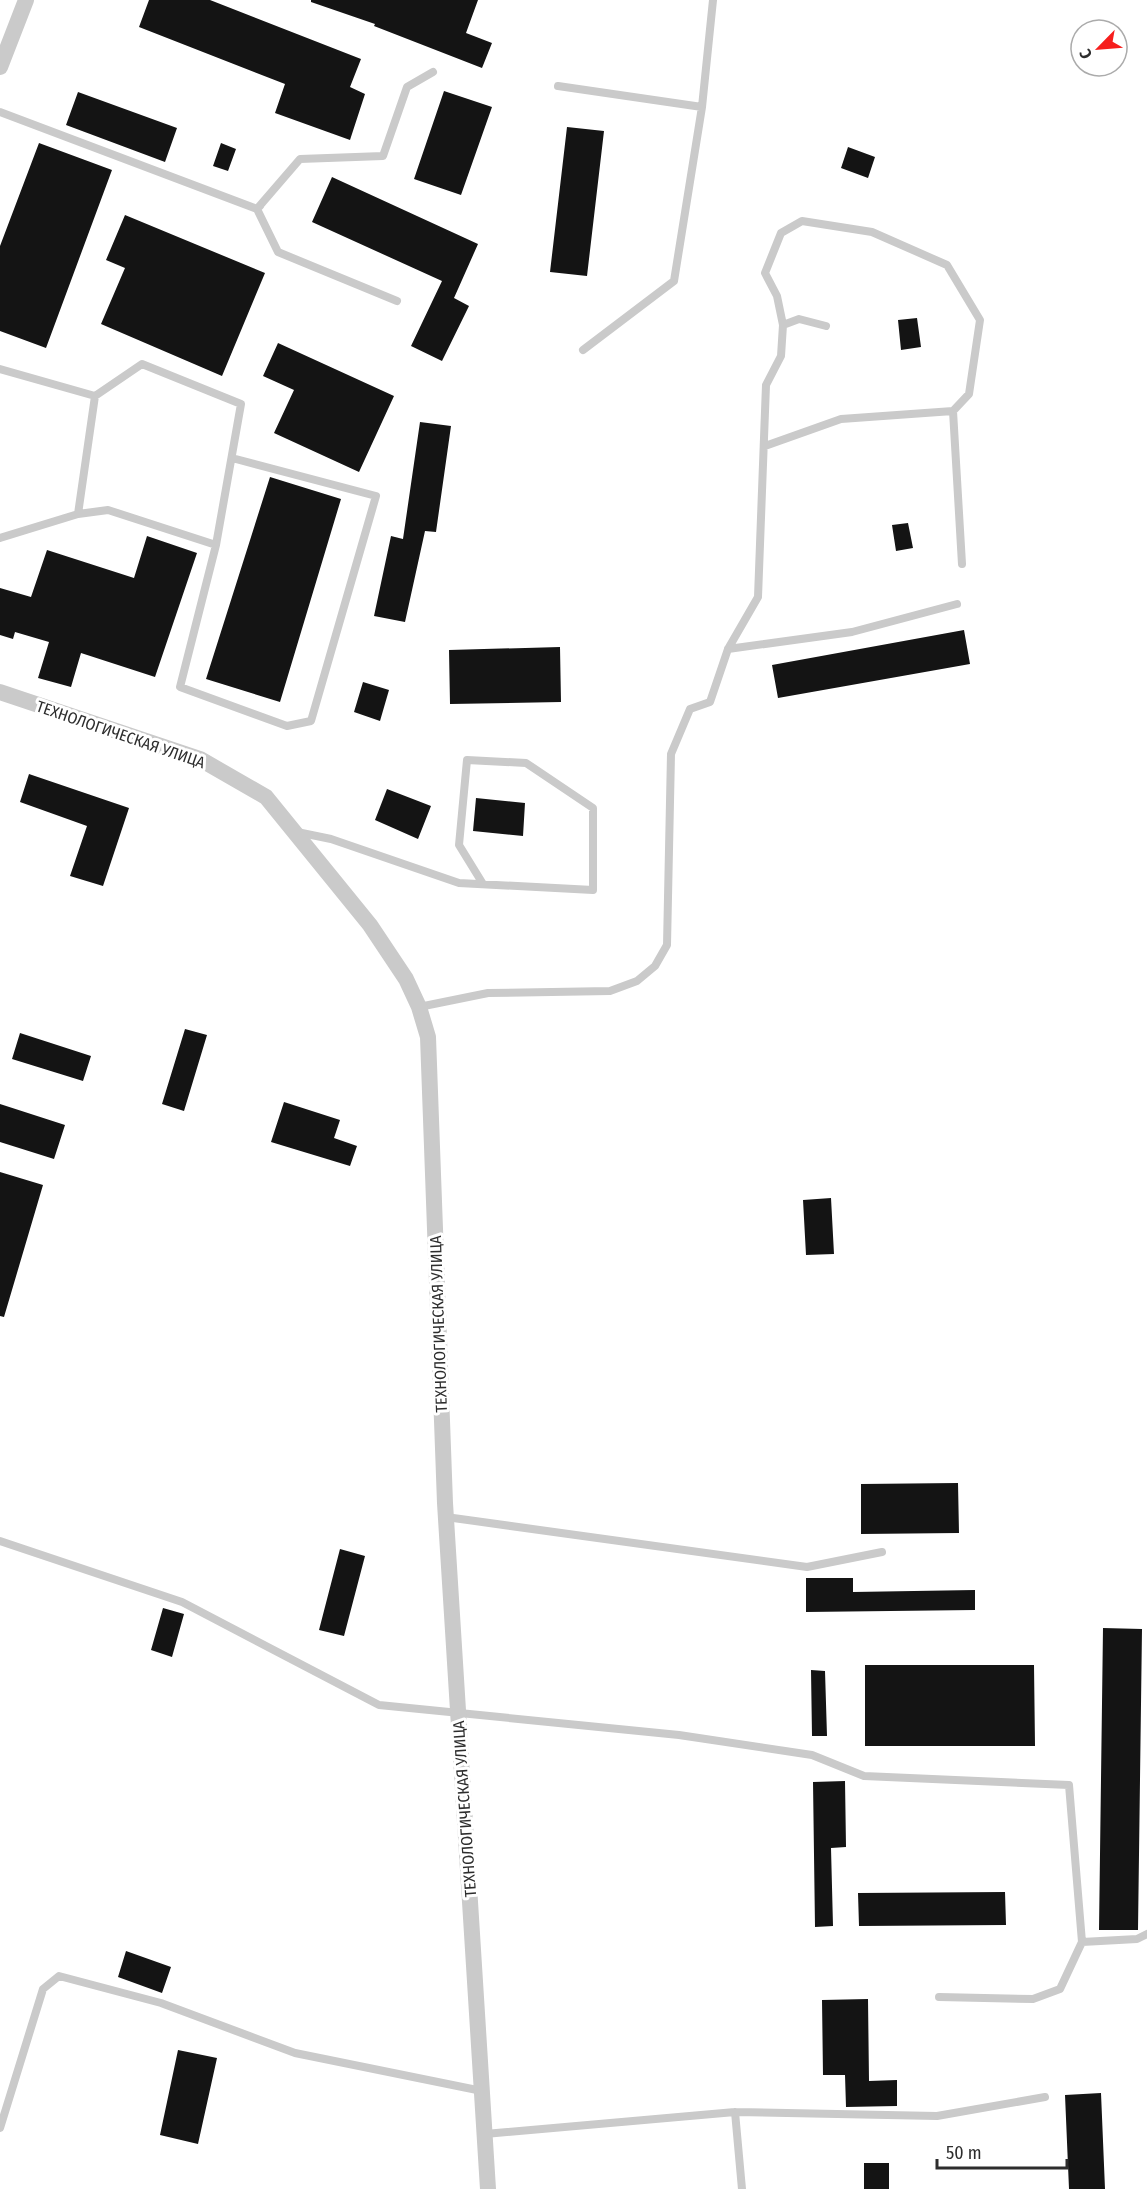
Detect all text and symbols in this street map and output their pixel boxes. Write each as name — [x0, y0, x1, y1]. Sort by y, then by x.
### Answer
north arrow — [1069, 18, 1129, 78]
text: С — [1075, 46, 1096, 62]
street label: ТЕХНОЛОГИЧЕСКАЯ УЛИЦА — [34, 697, 208, 772]
street label: ТЕХНОЛОГИЧЕСКАЯ УЛИЦА — [426, 1235, 451, 1413]
street label: ТЕХНОЛОГИЧЕСКАЯ УЛИЦА — [449, 1719, 480, 1898]
scale bar — [937, 2132, 1068, 2170]
text: 50 m — [946, 2142, 982, 2164]

